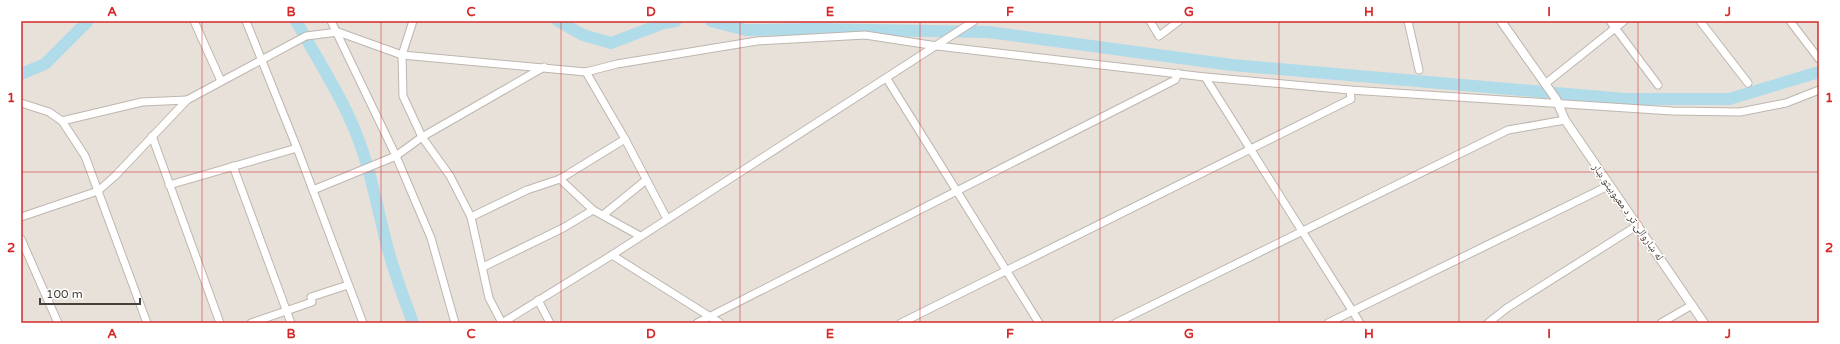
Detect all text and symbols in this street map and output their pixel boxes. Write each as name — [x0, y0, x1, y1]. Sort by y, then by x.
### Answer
text: A — [107, 4, 117, 20]
text: B — [286, 4, 296, 20]
text: C — [466, 4, 476, 20]
text: D — [646, 4, 656, 20]
text: E — [826, 4, 834, 20]
text: F — [1006, 4, 1014, 20]
text: G — [1184, 4, 1194, 20]
text: H — [1364, 4, 1374, 20]
text: I — [1547, 4, 1551, 20]
text: J — [1724, 4, 1731, 20]
text: 1 — [7, 90, 15, 106]
text: 1 — [1825, 90, 1833, 106]
street label: له ښاروالۍ تر د معیوبیتو ښار — [1589, 160, 1666, 263]
text: 2 — [7, 240, 15, 256]
text: 2 — [1825, 240, 1833, 256]
scale bar — [40, 280, 140, 306]
text: 100 m — [46, 287, 83, 301]
text: A — [107, 326, 117, 342]
text: B — [286, 326, 296, 342]
text: C — [466, 326, 476, 342]
text: D — [646, 326, 656, 342]
text: E — [826, 326, 834, 342]
text: F — [1006, 326, 1014, 342]
text: G — [1184, 326, 1194, 342]
text: H — [1364, 326, 1374, 342]
text: I — [1547, 326, 1551, 342]
text: J — [1724, 326, 1731, 342]

